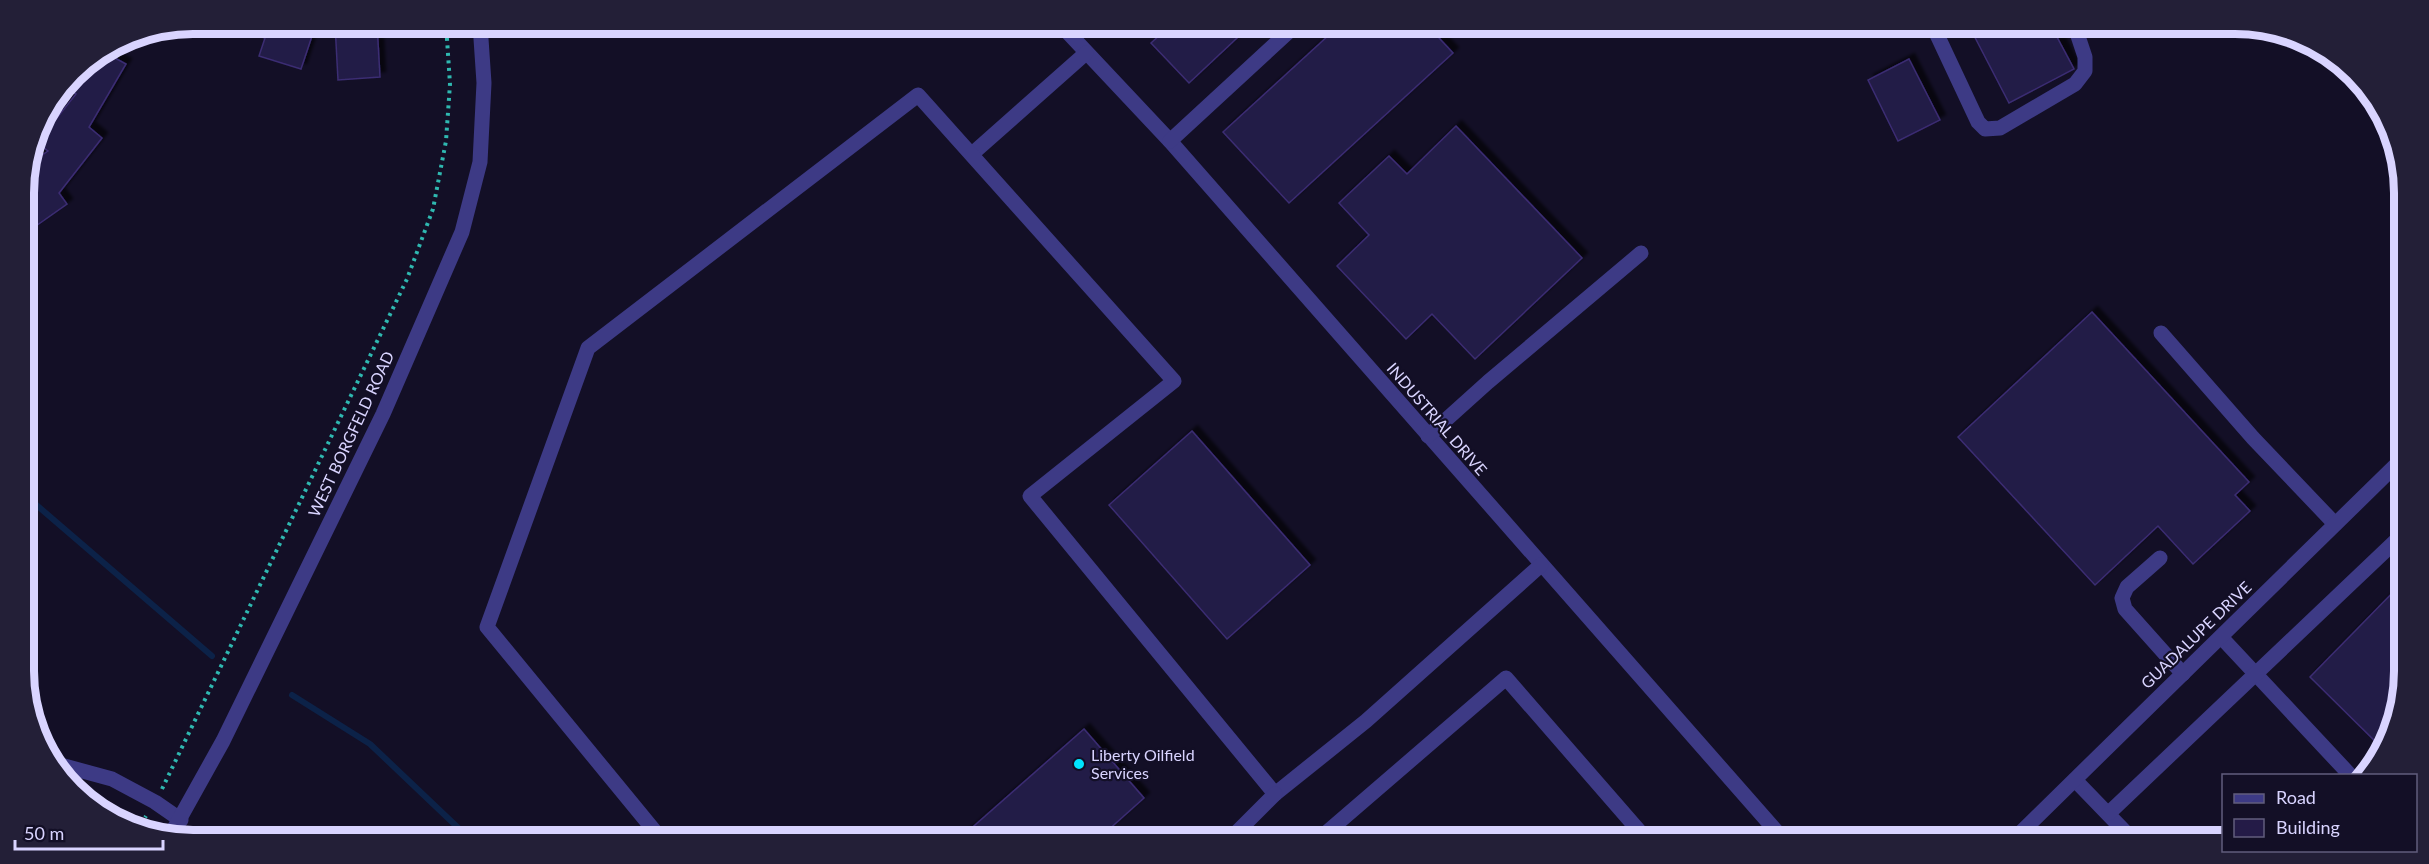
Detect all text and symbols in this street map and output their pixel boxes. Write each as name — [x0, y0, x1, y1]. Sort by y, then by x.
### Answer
street label: WEST BORGFELD ROAD — [304, 348, 397, 520]
street label: INDUSTRIAL DRIVE — [1383, 359, 1491, 479]
street label: GUADALUPE DRIVE — [2137, 577, 2255, 692]
place label: Liberty Oilfield Services — [1091, 745, 1195, 782]
marker: Liberty Oilfield Services — [1072, 757, 1086, 771]
legend — [2222, 774, 2417, 852]
text: Road — [2276, 786, 2316, 808]
scale bar — [15, 813, 164, 851]
text: Building — [2276, 816, 2340, 838]
text: 50 m — [24, 822, 64, 844]

